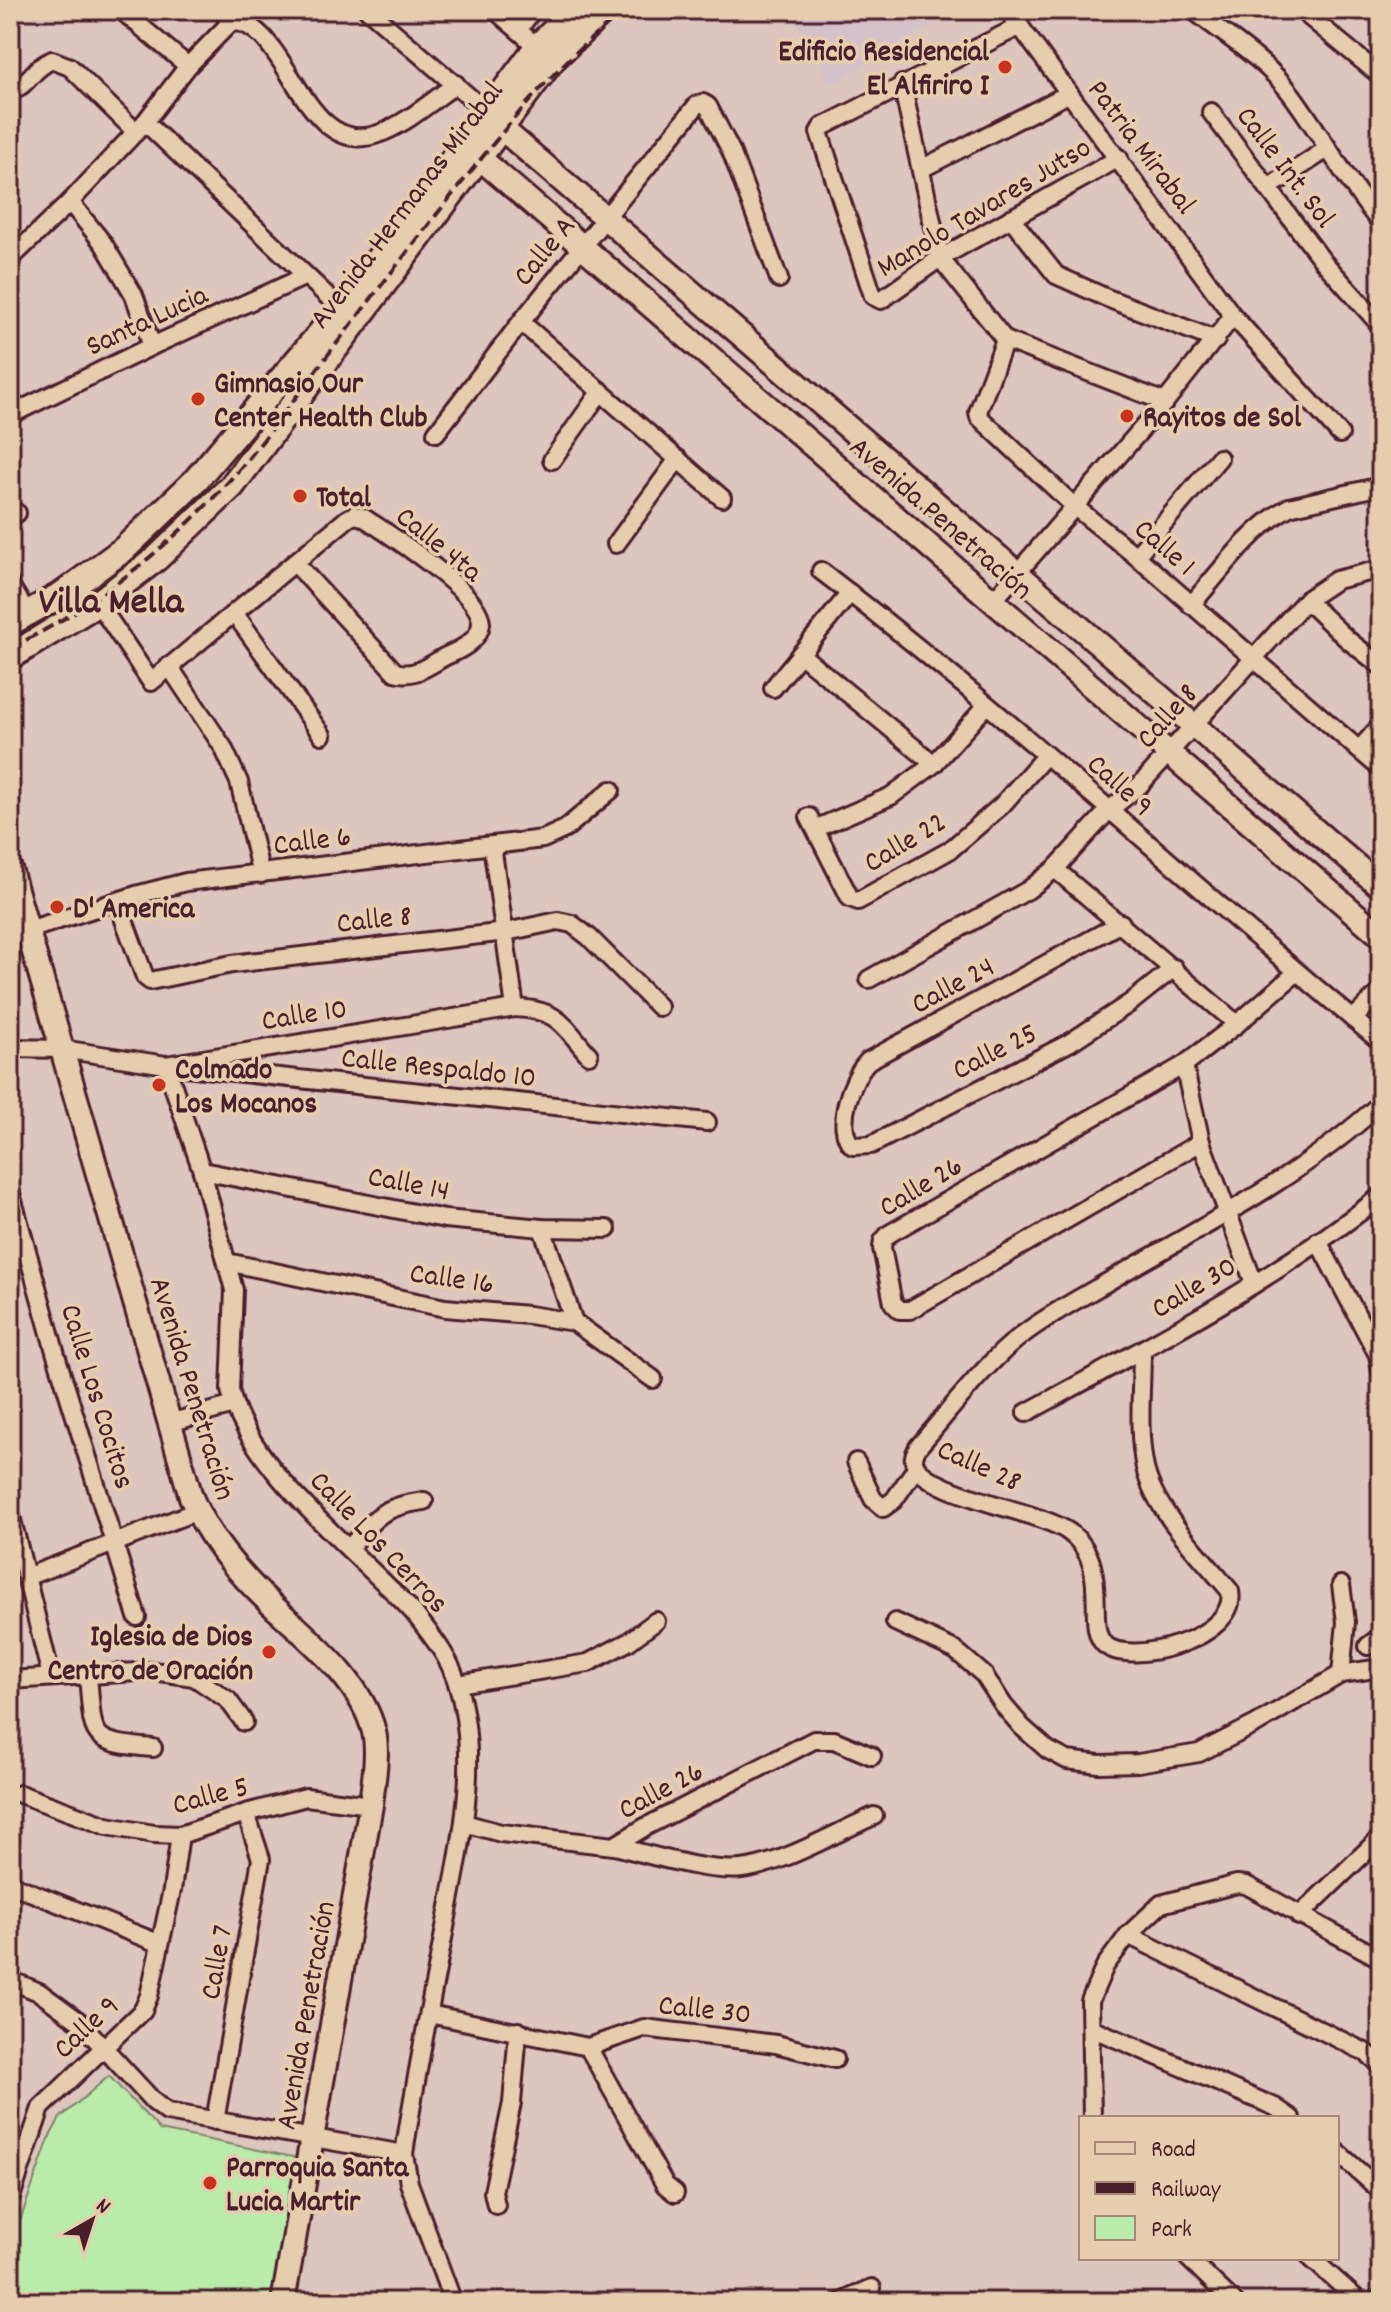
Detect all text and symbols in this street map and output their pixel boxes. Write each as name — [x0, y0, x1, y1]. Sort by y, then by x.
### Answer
place label: Edificio Residencial El Alfiriro I — [778, 33, 990, 110]
marker: Edificio Residencial El Alfiriro I — [996, 58, 1014, 76]
street label: Patria Mirabal — [1074, 72, 1204, 225]
street label: Avenida Hermanas Mirabal — [301, 74, 516, 340]
street label: Calle Int. Sol — [1223, 99, 1344, 239]
street label: Manolo Tavares Jutso — [870, 129, 1101, 291]
street label: Calle A — [505, 208, 588, 297]
street label: Santa Lucia — [80, 276, 217, 370]
place label: Gimnasio Our Center Health Club — [214, 365, 427, 442]
marker: Gimnasio Our Center Health Club — [189, 390, 207, 408]
place label: Rayitos de Sol — [1143, 399, 1302, 442]
marker: Rayitos de Sol — [1118, 407, 1136, 425]
street label: Avenida Penetración — [838, 428, 1040, 613]
place label: Total — [316, 479, 372, 522]
marker: Total — [291, 487, 309, 505]
street label: Calle 4ta — [384, 498, 491, 596]
street label: Calle 1 — [1123, 510, 1203, 589]
district label: Villa Mella — [39, 577, 185, 632]
street label: Calle 8 — [1128, 676, 1211, 760]
street label: Calle 9 — [1075, 746, 1161, 829]
street label: Calle 22 — [857, 803, 956, 886]
street label: Calle 6 — [271, 817, 354, 870]
place label: D' America — [73, 890, 195, 933]
street label: Calle 8 — [335, 897, 414, 948]
marker: D' America — [48, 898, 66, 916]
street label: Calle 24 — [905, 948, 1003, 1028]
street label: Calle 10 — [259, 989, 351, 1045]
street label: Calle 25 — [946, 1014, 1046, 1094]
street label: Calle Respaldo 10 — [339, 1039, 538, 1102]
place label: Colmado Los Mocanos — [175, 1051, 317, 1128]
marker: Colmado Los Mocanos — [150, 1076, 168, 1094]
street label: Calle 26 — [872, 1147, 972, 1231]
street label: Calle 14 — [364, 1157, 453, 1215]
street label: Calle 30 — [1144, 1247, 1246, 1332]
street label: Calle 16 — [407, 1254, 496, 1309]
street label: Avenida Penetración — [135, 1272, 244, 1506]
street label: Calle Los Cocitos — [46, 1300, 143, 1495]
street label: Calle 28 — [929, 1430, 1027, 1506]
street label: Calle Los Cerros — [297, 1463, 456, 1625]
place label: Iglesia de Dios Centro de Oración — [47, 1618, 253, 1695]
marker: Iglesia de Dios Centro de Oración — [260, 1643, 278, 1661]
street label: Calle 26 — [612, 1753, 712, 1833]
street label: Calle 5 — [168, 1768, 254, 1829]
street label: Avenida Penetración — [267, 1898, 350, 2133]
street label: Calle 7 — [192, 1922, 247, 2003]
street label: Calle 30 — [656, 1986, 753, 2039]
street label: Calle 9 — [45, 1987, 131, 2071]
legend — [1079, 2116, 1339, 2260]
text: Road — [1151, 2134, 1196, 2168]
place label: Parroquia Santa Lucia Martir — [226, 2149, 409, 2226]
marker: Parroquia Santa Lucia Martir — [201, 2174, 219, 2192]
text: Railway — [1151, 2174, 1222, 2208]
north arrow — [52, 2180, 132, 2260]
text: N — [88, 2192, 116, 2223]
text: Park — [1151, 2214, 1192, 2248]

